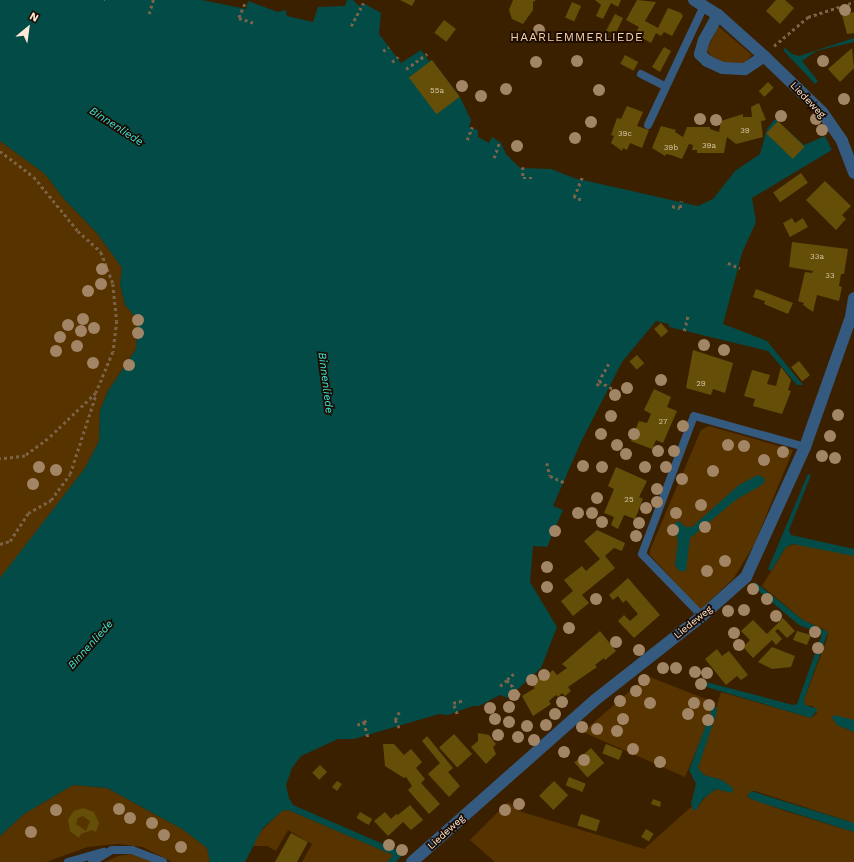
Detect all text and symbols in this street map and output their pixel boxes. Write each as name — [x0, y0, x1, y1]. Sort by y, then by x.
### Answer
north arrow — [8, 8, 48, 48]
text: N — [27, 9, 41, 25]
district label: HAARLEMMERLIEDE — [510, 31, 644, 45]
street label: Liedeweg — [788, 79, 828, 121]
house number: 55a — [430, 86, 444, 96]
water label: Binnenliede — [87, 105, 145, 149]
house number: 39 — [740, 126, 750, 136]
house number: 39c — [618, 129, 632, 139]
house number: 39a — [702, 141, 716, 151]
house number: 39b — [664, 143, 678, 153]
house number: 33a — [810, 252, 824, 262]
house number: 33 — [825, 271, 835, 281]
water label: Binnenliede — [315, 352, 335, 414]
house number: 29 — [696, 379, 706, 389]
house number: 27 — [659, 417, 667, 427]
house number: 25 — [624, 495, 634, 505]
street label: Liedeweg — [671, 603, 715, 641]
water label: Binnenliede — [66, 618, 116, 672]
street label: Liedeweg — [425, 812, 467, 852]

